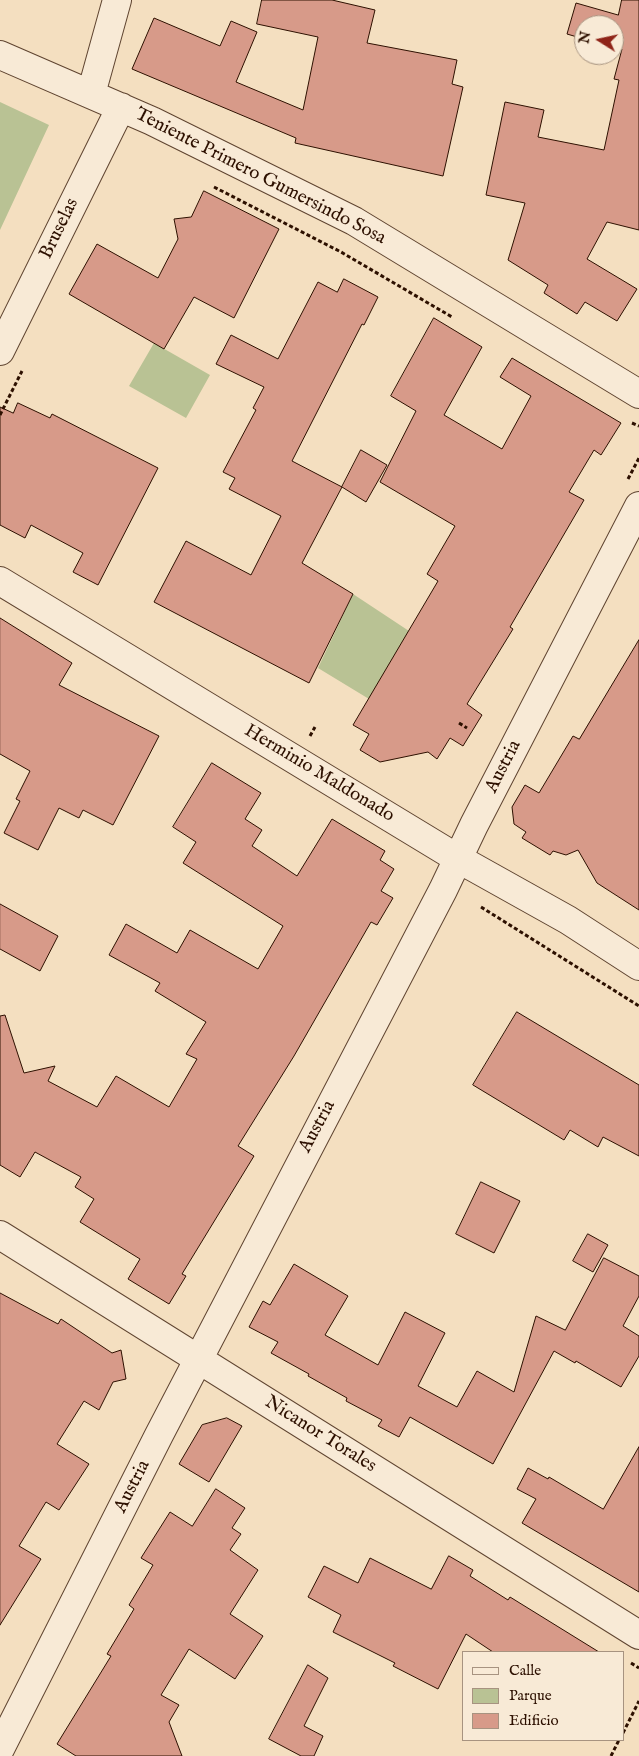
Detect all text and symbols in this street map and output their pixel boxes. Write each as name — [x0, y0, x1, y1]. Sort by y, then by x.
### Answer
north arrow — [574, 15, 624, 65]
text: N — [575, 30, 595, 45]
street label: Teniente Primero Gumersindo Sosa — [131, 104, 389, 250]
street label: Bruselas — [36, 195, 84, 263]
street label: Herminio Maldonado — [240, 720, 398, 828]
street label: Austria — [481, 737, 527, 797]
street label: Austria — [295, 1097, 341, 1157]
street label: Nicanor Torales — [260, 1392, 380, 1478]
street label: Austria — [110, 1457, 156, 1517]
legend — [462, 1651, 624, 1741]
text: Calle — [509, 1661, 541, 1680]
text: Parque — [509, 1686, 552, 1705]
text: Edificio — [509, 1711, 559, 1730]

